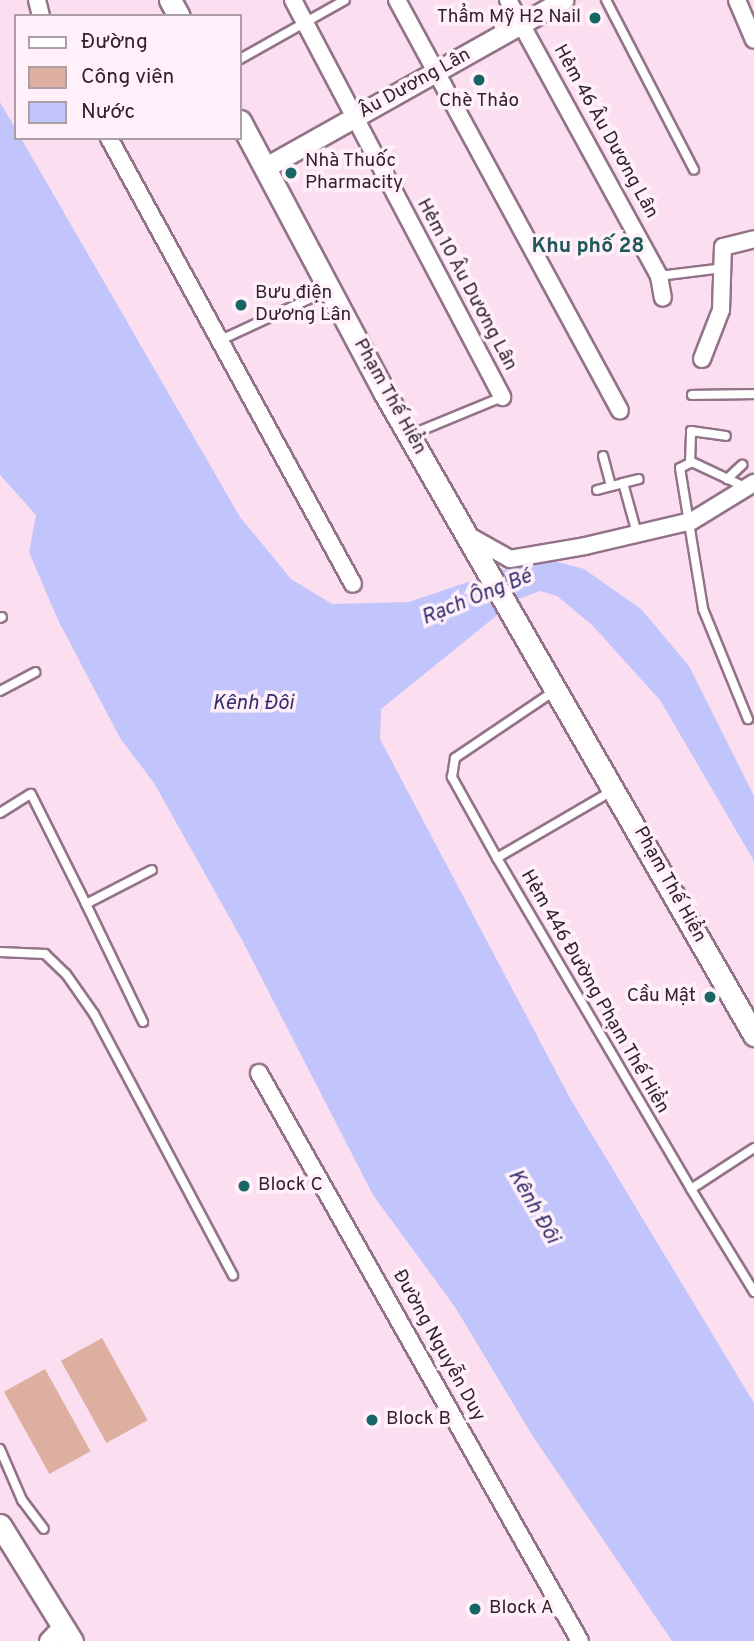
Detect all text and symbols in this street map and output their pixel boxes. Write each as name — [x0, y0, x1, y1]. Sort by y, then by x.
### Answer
place label: Thẩm Mỹ H2 Nail — [437, 7, 581, 29]
marker: Thẩm Mỹ H2 Nail — [587, 10, 603, 26]
legend — [14, 14, 242, 140]
text: Đường — [81, 29, 148, 56]
street label: Hẻm 46 Âu Dương Lân — [547, 41, 663, 223]
street label: Âu Dương Lân — [355, 44, 475, 124]
text: Công viên — [81, 64, 174, 91]
marker: Chè Thảo — [471, 72, 487, 88]
place label: Chè Thảo — [439, 91, 519, 113]
text: Nước — [81, 99, 135, 126]
place label: Nhà Thuốc Pharmacity — [305, 151, 403, 195]
marker: Nhà Thuốc Pharmacity — [283, 165, 299, 181]
street label: Hẻm 10 Âu Dương Lân — [411, 195, 521, 375]
district label: Khu phố 28 — [532, 234, 644, 260]
place label: Bưu điện Dương Lân — [255, 283, 351, 327]
marker: Bưu điện Dương Lân — [233, 297, 249, 313]
street label: Phạm Thế Hiển — [348, 335, 430, 459]
water label: Rạch Ông Bé — [418, 564, 536, 632]
water label: Kênh Đôi — [212, 691, 294, 717]
street label: Phạm Thế Hiển — [628, 823, 710, 947]
street label: Hẻm 446 Đường Phạm Thế Hiển — [515, 866, 673, 1118]
place label: Cầu Mật — [627, 986, 696, 1008]
marker: Cầu Mật — [702, 989, 718, 1005]
water label: Kênh Đôi — [502, 1165, 564, 1249]
place label: Block C — [258, 1175, 323, 1197]
marker: Block C — [236, 1178, 252, 1194]
street label: Đường Nguyễn Duy — [387, 1266, 489, 1426]
place label: Block B — [386, 1409, 451, 1431]
marker: Block B — [364, 1412, 380, 1428]
place label: Block A — [489, 1598, 554, 1620]
marker: Block A — [467, 1601, 483, 1617]

